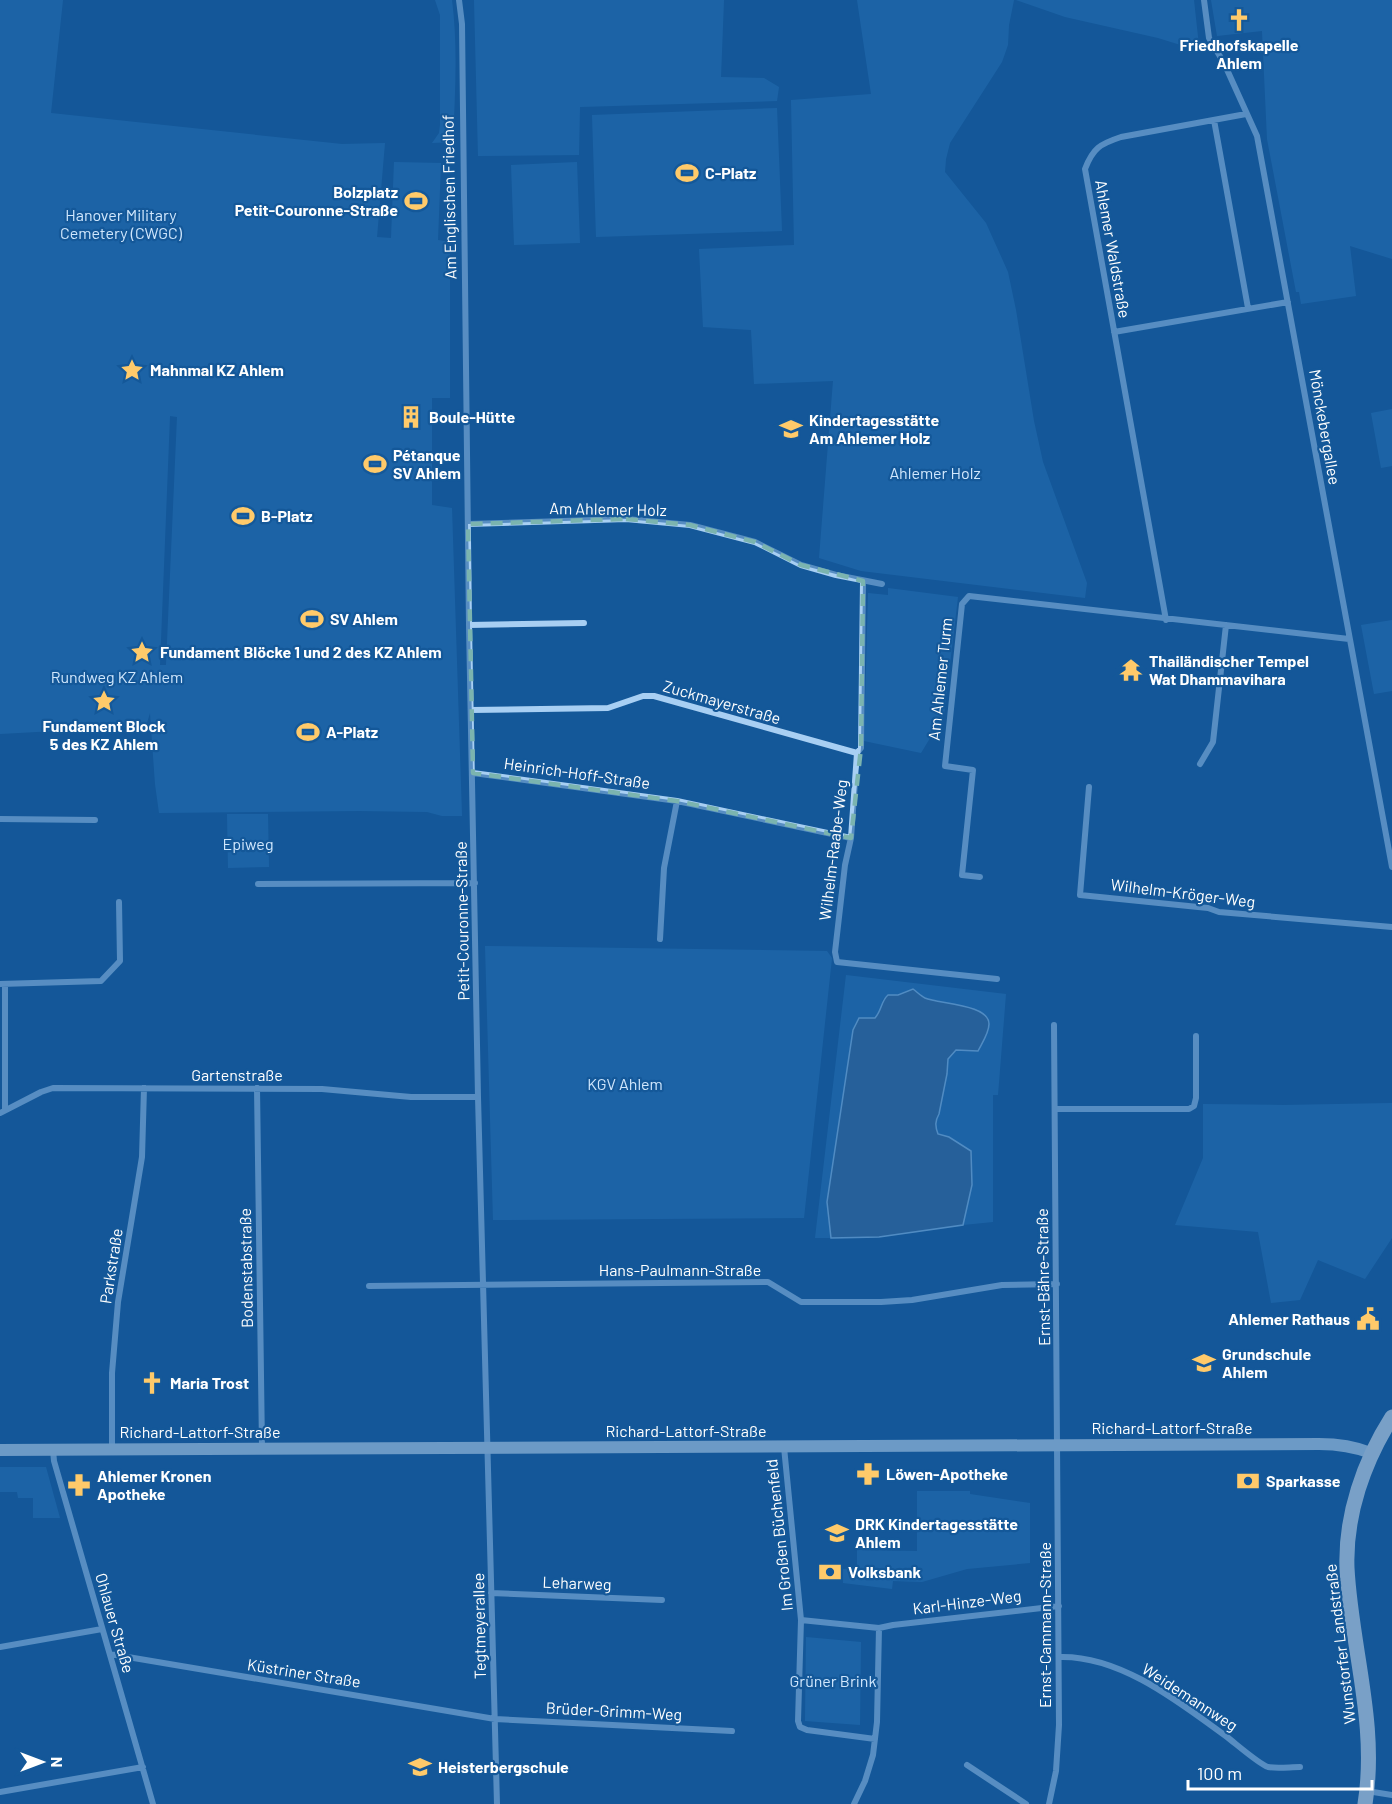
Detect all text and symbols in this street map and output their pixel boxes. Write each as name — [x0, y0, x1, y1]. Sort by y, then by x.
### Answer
church icon: Friedhofskapelle Ahlem — [1226, 7, 1252, 33]
place label: Friedhofskapelle Ahlem — [1180, 35, 1299, 72]
street label: Am Englischen Friedhof — [438, 114, 459, 279]
sports icon: C-Platz — [674, 160, 700, 186]
place label: C-Platz — [705, 163, 756, 182]
street label: Ahlemer Waldstraße — [1092, 178, 1135, 320]
place label: Bolzplatz Petit-Couronne-Straße — [235, 182, 398, 219]
sports icon: Bolzplatz Petit-Couronne-Straße — [403, 188, 429, 214]
park label: Hanover Military Cemetery (CWGC) — [60, 205, 183, 242]
place icon: Mahnmal KZ Ahlem — [119, 357, 145, 383]
place label: Mahnmal KZ Ahlem — [150, 360, 284, 379]
street label: Mönckebergallee — [1306, 368, 1345, 486]
building icon: Boule-Hütte — [398, 404, 424, 430]
place label: Boule-Hütte — [429, 407, 516, 426]
place label: Kindertagesstätte Am Ahlemer Holz — [809, 410, 939, 447]
school or university icon: Kindertagesstätte Am Ahlemer Holz — [778, 416, 804, 442]
place label: Pétanque SV Ahlem — [393, 445, 461, 482]
sports icon: Pétanque SV Ahlem — [362, 451, 388, 477]
park label: Ahlemer Holz — [889, 463, 981, 482]
street label: Am Ahlemer Holz — [549, 498, 667, 519]
sports icon: B-Platz — [230, 503, 256, 529]
place label: B-Platz — [261, 506, 313, 525]
sports icon: SV Ahlem — [299, 606, 325, 632]
place label: SV Ahlem — [330, 609, 398, 628]
street label: Am Ahlemer Turm — [924, 617, 955, 741]
place icon: Fundament Blöcke 1 und 2 des KZ Ahlem — [129, 639, 155, 665]
place label: Fundament Blöcke 1 und 2 des KZ Ahlem — [160, 642, 442, 661]
place label: Thailändischer Tempel Wat Dhammavihara — [1149, 651, 1309, 688]
temple icon: Thailändischer Tempel Wat Dhammavihara — [1118, 657, 1144, 683]
park label: Rundweg KZ Ahlem — [51, 667, 183, 686]
street label: Zuckmayerstraße — [661, 676, 783, 727]
place icon: Fundament Block 5 des KZ Ahlem — [91, 688, 117, 714]
place label: Fundament Block 5 des KZ Ahlem — [42, 716, 166, 753]
sports icon: A-Platz — [295, 719, 321, 745]
place label: A-Platz — [326, 722, 378, 741]
street label: Heinrich-Hoff-Straße — [503, 753, 651, 792]
street label: Wilhelm-Raabe-Weg — [814, 778, 851, 922]
park label: Epiweg — [223, 834, 273, 853]
street label: Petit-Couronne-Straße — [451, 841, 472, 1001]
street label: Wilhelm-Kröger-Weg — [1110, 874, 1256, 911]
street label: Gartenstraße — [191, 1065, 283, 1084]
park label: KGV Ahlem — [587, 1074, 663, 1093]
street label: Bodenstabstraße — [235, 1208, 256, 1328]
street label: Ernst-Bähre-Straße — [1032, 1208, 1053, 1346]
street label: Parkstraße — [95, 1227, 126, 1305]
street label: Hans-Paulmann-Straße — [599, 1260, 761, 1279]
public building icon: Ahlemer Rathaus — [1355, 1306, 1381, 1332]
place label: Ahlemer Rathaus — [1228, 1309, 1350, 1328]
place label: Grundschule Ahlem — [1222, 1344, 1311, 1381]
school or university icon: Grundschule Ahlem — [1191, 1350, 1217, 1376]
church icon: Maria Trost — [139, 1370, 165, 1396]
place label: Maria Trost — [170, 1373, 249, 1392]
street label: Richard-Lattorf-Straße — [1092, 1418, 1252, 1437]
street label: Richard-Lattorf-Straße — [606, 1421, 766, 1440]
street label: Richard-Lattorf-Straße — [120, 1422, 280, 1441]
street label: Im Großen Büchenfeld — [761, 1458, 796, 1612]
pharmacy icon: Löwen-Apotheke — [855, 1461, 881, 1487]
place label: Löwen-Apotheke — [886, 1464, 1008, 1483]
place label: Ahlemer Kronen Apotheke — [97, 1466, 212, 1503]
bank icon: Sparkasse — [1235, 1468, 1261, 1494]
place label: Sparkasse — [1266, 1471, 1341, 1490]
pharmacy icon: Ahlemer Kronen Apotheke — [66, 1472, 92, 1498]
place label: DRK Kindertagesstätte Ahlem — [855, 1514, 1018, 1551]
school or university icon: DRK Kindertagesstätte Ahlem — [824, 1520, 850, 1546]
street label: Ernst-Cammann-Straße — [1035, 1542, 1054, 1708]
bank icon: Volksbank — [817, 1559, 843, 1585]
place label: Volksbank — [848, 1562, 921, 1581]
street label: Wunstorfer Landstraße — [1320, 1563, 1359, 1725]
street label: Ohlauer Straße — [92, 1571, 139, 1675]
street label: Leharweg — [542, 1572, 612, 1593]
street label: Tegtmeyerallee — [468, 1573, 489, 1679]
street label: Karl-Hinze-Weg — [912, 1585, 1022, 1618]
street label: Küstriner Straße — [246, 1654, 362, 1691]
street label: Weidemannweg — [1139, 1659, 1242, 1735]
park label: Grüner Brink — [790, 1671, 876, 1690]
street label: Brüder-Grimm-Weg — [545, 1697, 683, 1724]
north arrow — [12, 1732, 72, 1792]
scale bar — [1188, 1753, 1372, 1791]
school or university icon: Heisterbergschule — [407, 1754, 433, 1780]
text: N — [48, 1757, 67, 1767]
place label: Heisterbergschule — [438, 1757, 569, 1776]
text: 100 m — [1197, 1762, 1242, 1784]

